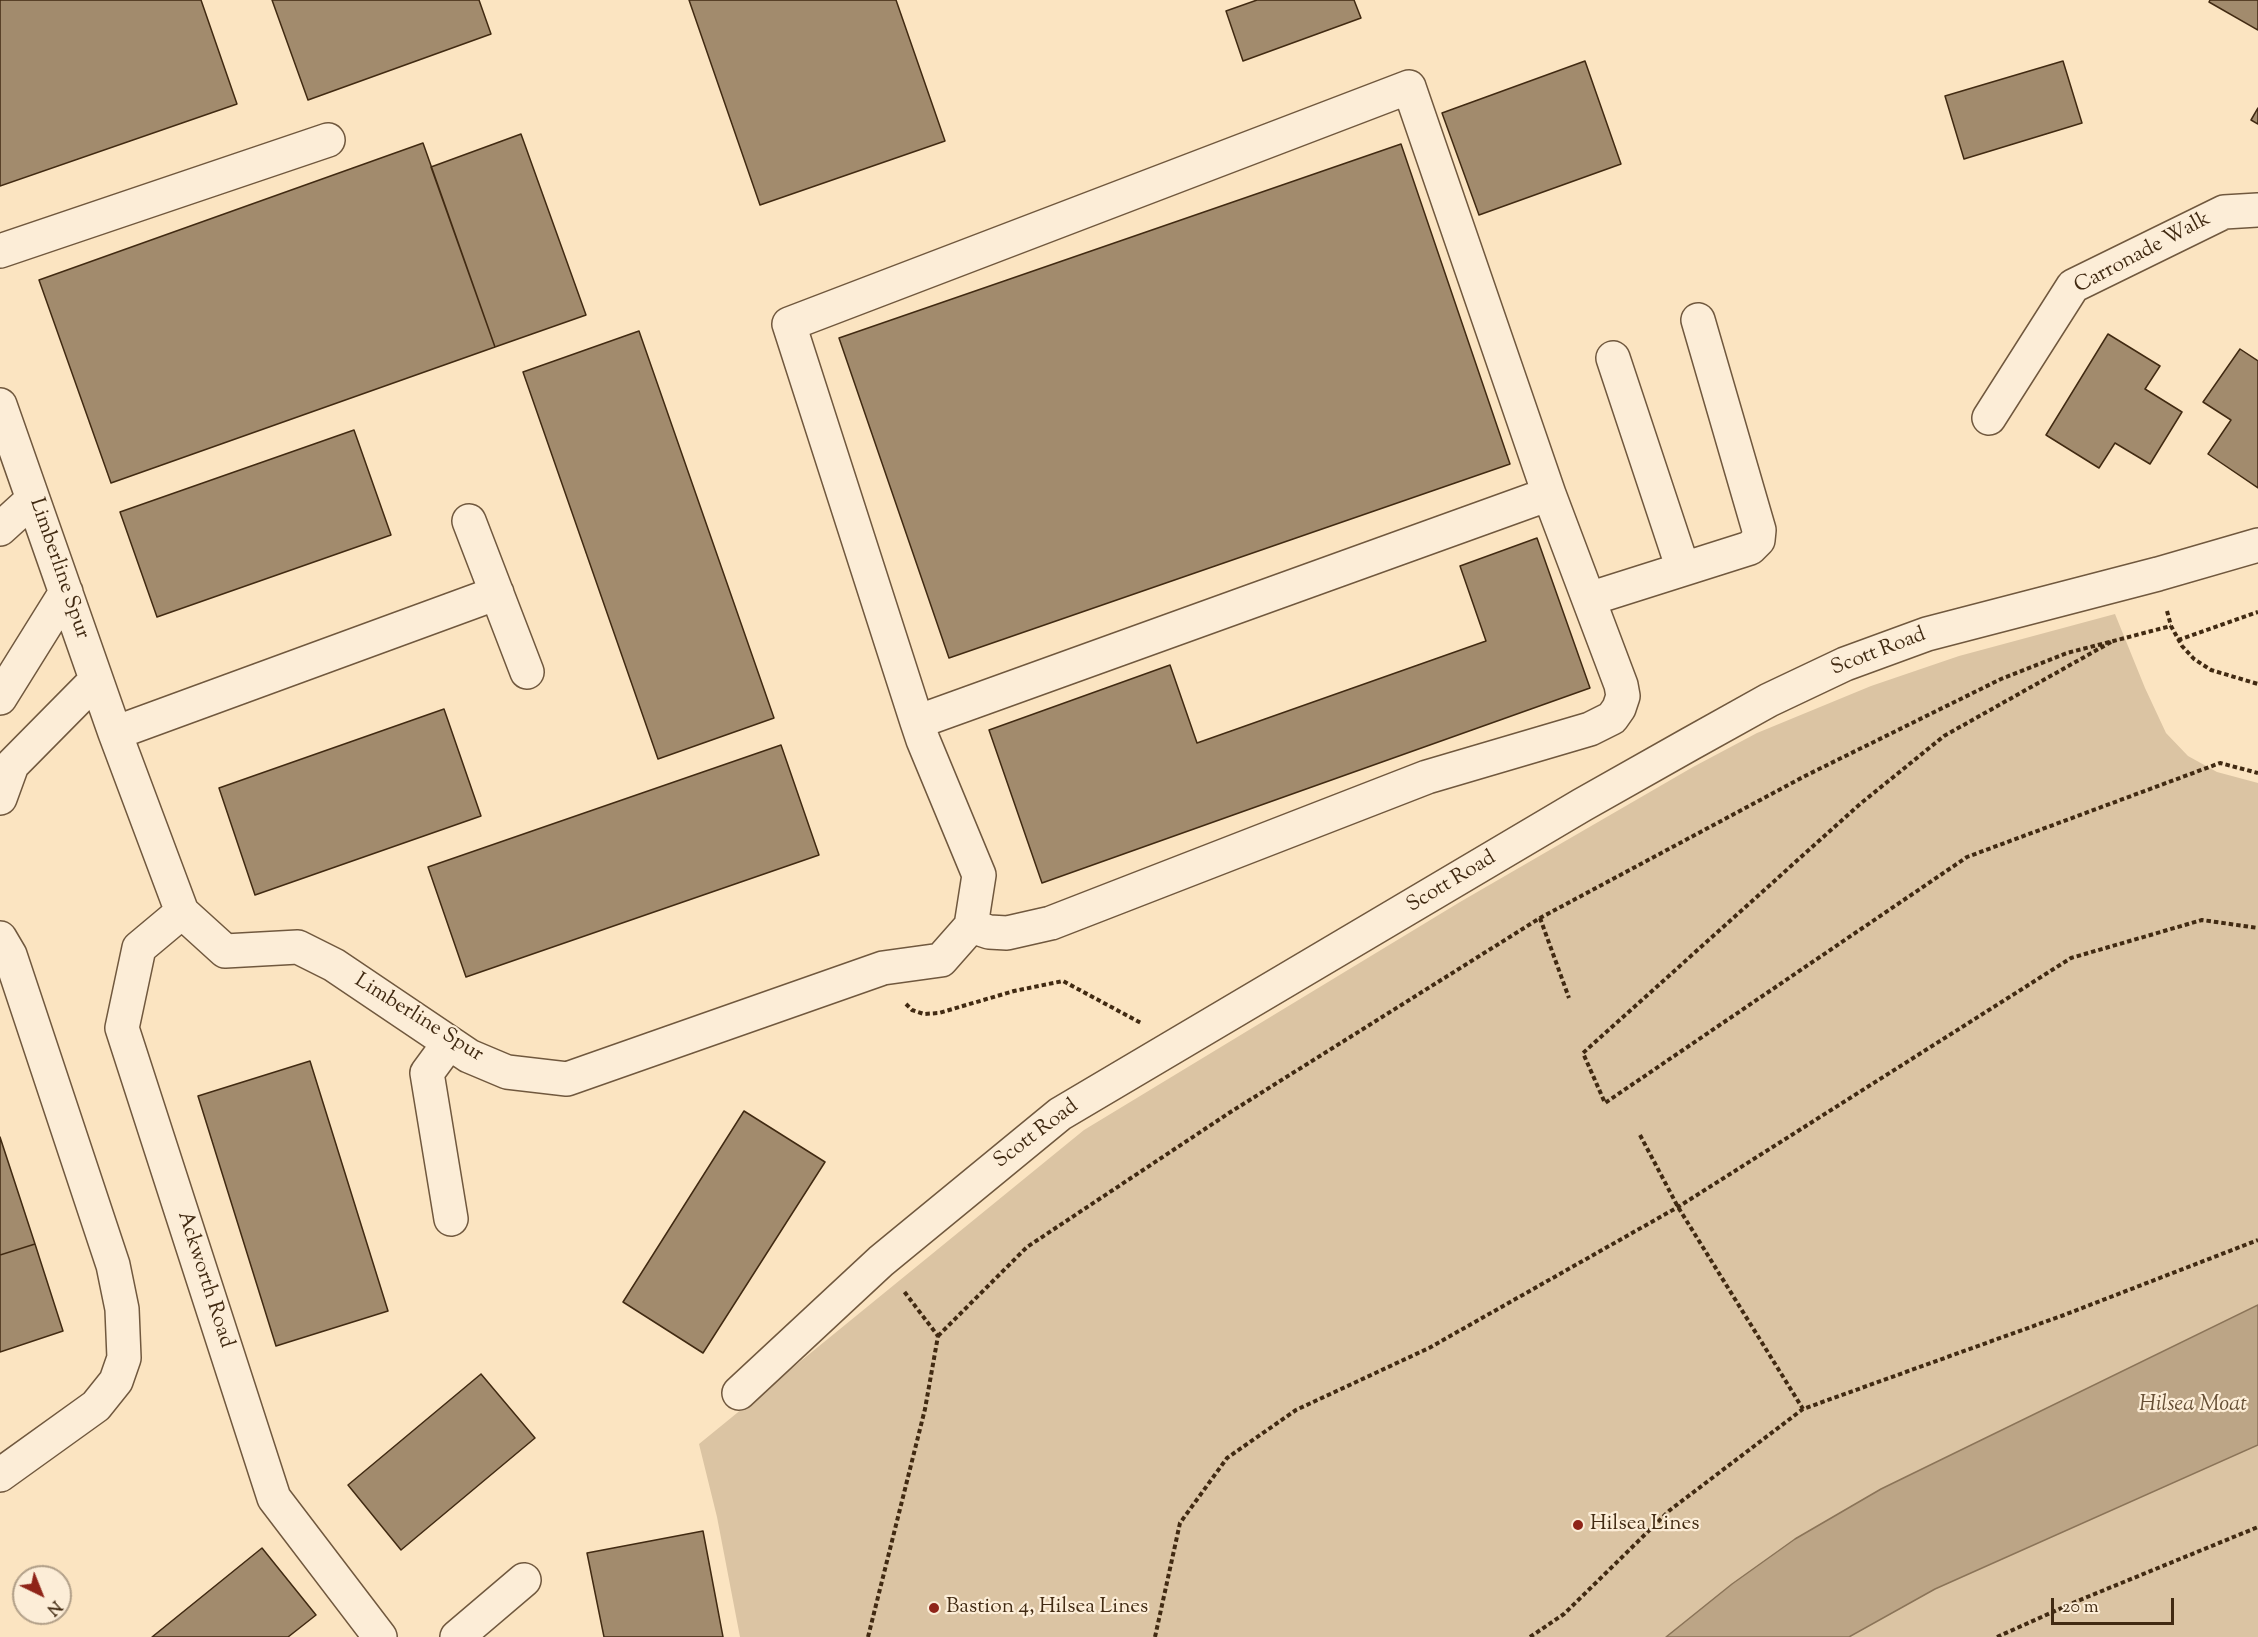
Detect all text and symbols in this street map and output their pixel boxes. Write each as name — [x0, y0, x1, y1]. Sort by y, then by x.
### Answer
street label: Carronade Walk — [2071, 208, 2215, 300]
street label: Limberline Spur — [22, 495, 94, 643]
street label: Scott Road — [1828, 623, 1930, 683]
street label: Scott Road — [1403, 847, 1501, 919]
street label: Limberline Spur — [349, 969, 487, 1069]
street label: Scott Road — [990, 1095, 1084, 1175]
street label: Ackworth Road — [170, 1209, 238, 1351]
water label: Hilsea Moat — [2139, 1393, 2247, 1419]
place label: Hilsea Lines — [1590, 1512, 1699, 1538]
marker: Hilsea Lines — [1571, 1518, 1585, 1532]
north arrow — [12, 1565, 72, 1625]
scale bar — [2054, 1586, 2177, 1624]
text: N — [41, 1594, 66, 1620]
place label: Bastion 4, Hilsea Lines — [946, 1595, 1148, 1621]
text: 20 m — [2062, 1595, 2099, 1621]
marker: Bastion 4, Hilsea Lines — [927, 1601, 941, 1615]

